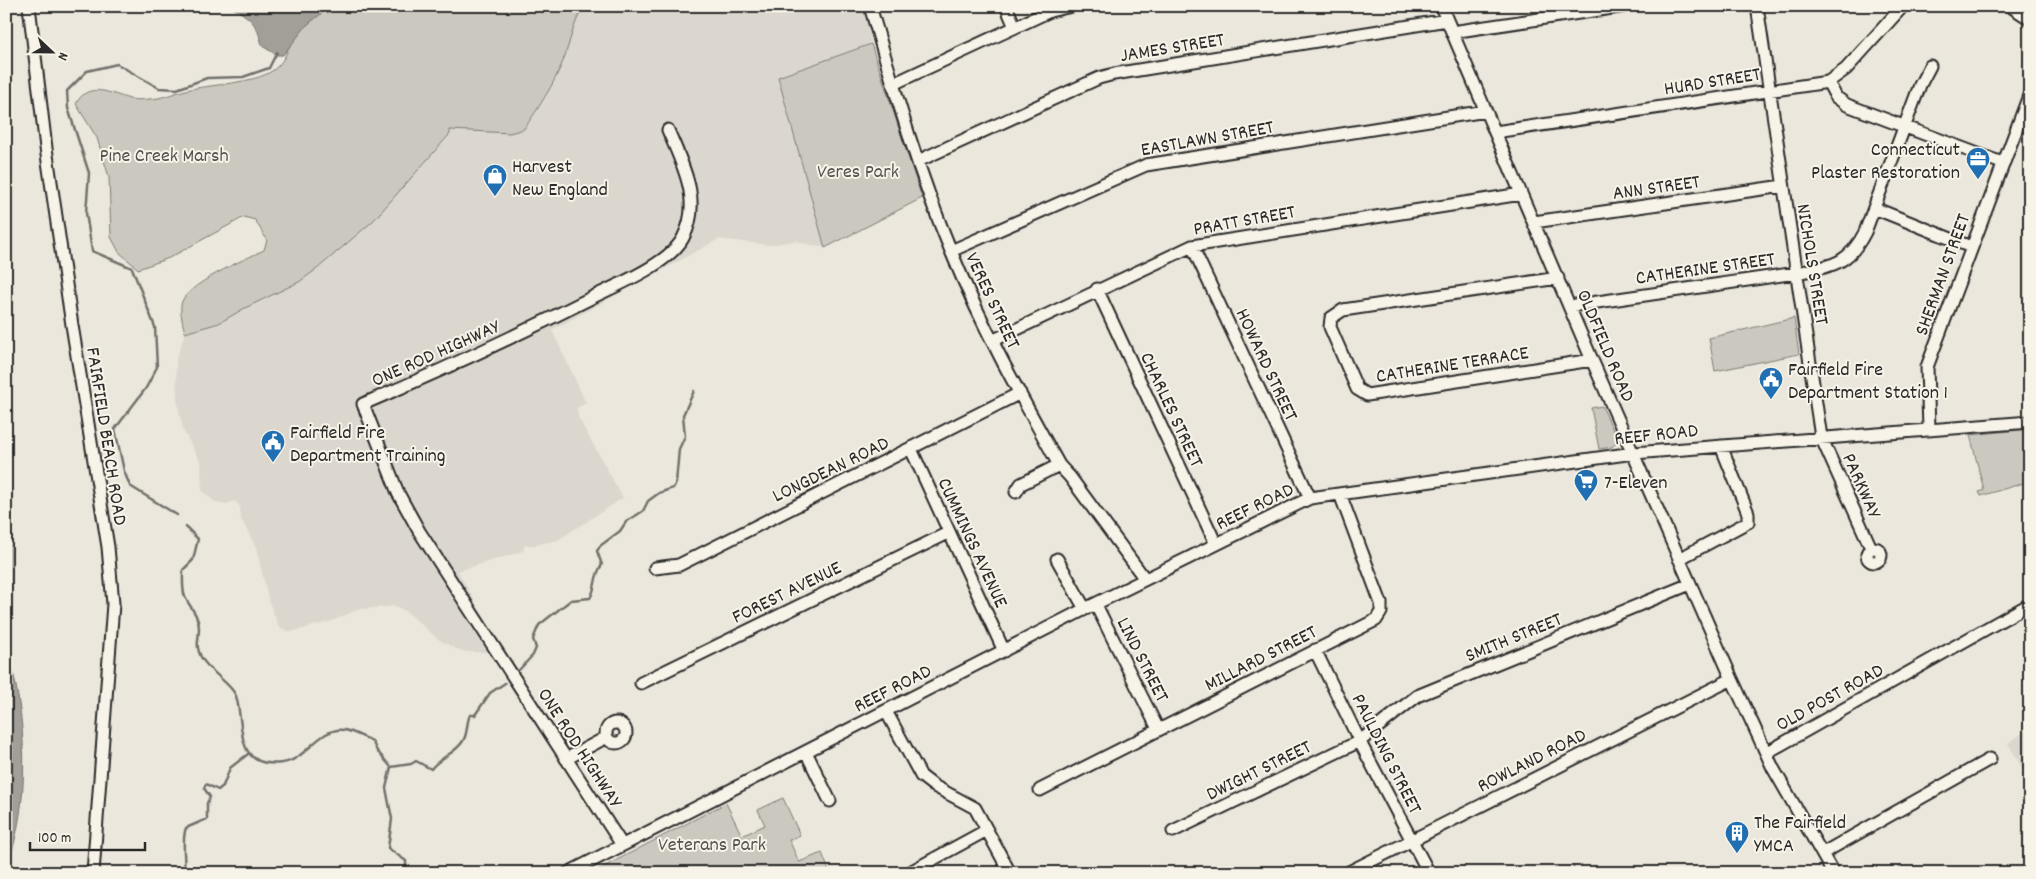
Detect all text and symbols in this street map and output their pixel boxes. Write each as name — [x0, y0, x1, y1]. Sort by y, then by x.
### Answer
street label: JAMES STREET — [1118, 27, 1227, 71]
north arrow — [28, 28, 78, 78]
text: N — [52, 49, 73, 63]
street label: HURD STREET — [1662, 62, 1763, 104]
street label: EASTLAWN STREET — [1139, 114, 1276, 165]
place label: Connecticut Plaster Restoration — [1811, 137, 1960, 188]
park label: Pine Creek Marsh — [99, 143, 229, 171]
office icon: Connecticut Plaster Restoration — [1965, 146, 1991, 180]
place label: Harvest New England — [512, 154, 608, 205]
park label: Veres Park — [817, 159, 899, 187]
shop icon: Harvest New England — [482, 163, 508, 197]
street label: ANN STREET — [1611, 169, 1702, 209]
street label: PRATT STREET — [1191, 199, 1298, 245]
street label: NICHOLS STREET — [1788, 202, 1834, 327]
street label: SHERMAN STREET — [1909, 210, 1979, 340]
street label: CATHERINE STREET — [1634, 246, 1777, 294]
street label: VERES STREET — [957, 248, 1026, 354]
street label: OLDFIELD ROAD — [1568, 286, 1641, 407]
street label: HOWARD STREET — [1227, 304, 1304, 426]
street label: ONE ROD HIGHWAY — [368, 314, 505, 396]
street label: CATHERINE TERRACE — [1374, 340, 1531, 392]
street label: FAIRFIELD BEACH ROAD — [77, 346, 133, 527]
street label: CHARLES STREET — [1131, 348, 1209, 472]
place label: Fairfield Fire Department Station 1 — [1788, 357, 1948, 408]
public building icon: Fairfield Fire Department Station 1 — [1758, 366, 1784, 400]
street label: REEF ROAD — [1613, 418, 1699, 454]
place label: Fairfield Fire Department Training — [290, 420, 446, 471]
public building icon: Fairfield Fire Department Training — [260, 429, 286, 463]
street label: LONGDEAN ROAD — [768, 430, 894, 511]
street label: PARKWAY — [1833, 449, 1887, 524]
supermarket icon: 7-Eleven — [1573, 468, 1599, 502]
place label: 7-Eleven — [1604, 470, 1668, 498]
street label: CUMMINGS AVENUE — [929, 474, 1014, 613]
street label: REEF ROAD — [1211, 477, 1299, 539]
street label: FOREST AVENUE — [728, 555, 847, 632]
street label: SMITH STREET — [1461, 607, 1567, 671]
street label: LIND STREET — [1108, 613, 1175, 708]
street label: MILLARD STREET — [1200, 619, 1322, 700]
street label: REEF ROAD — [850, 658, 937, 721]
street label: OLD POST ROAD — [1772, 658, 1889, 740]
street label: ONE ROD HIGHWAY — [529, 683, 628, 815]
street label: PAULDING STREET — [1343, 689, 1428, 819]
street label: ROWLAND ROAD — [1473, 722, 1592, 801]
street label: DWIGHT STREET — [1202, 734, 1317, 809]
place label: The Fairfield YMCA — [1754, 810, 1846, 861]
scale bar — [30, 819, 145, 851]
building icon: The Fairfield YMCA — [1724, 820, 1750, 854]
text: 100 m — [38, 828, 71, 850]
park label: Veterans Park — [658, 832, 766, 860]

